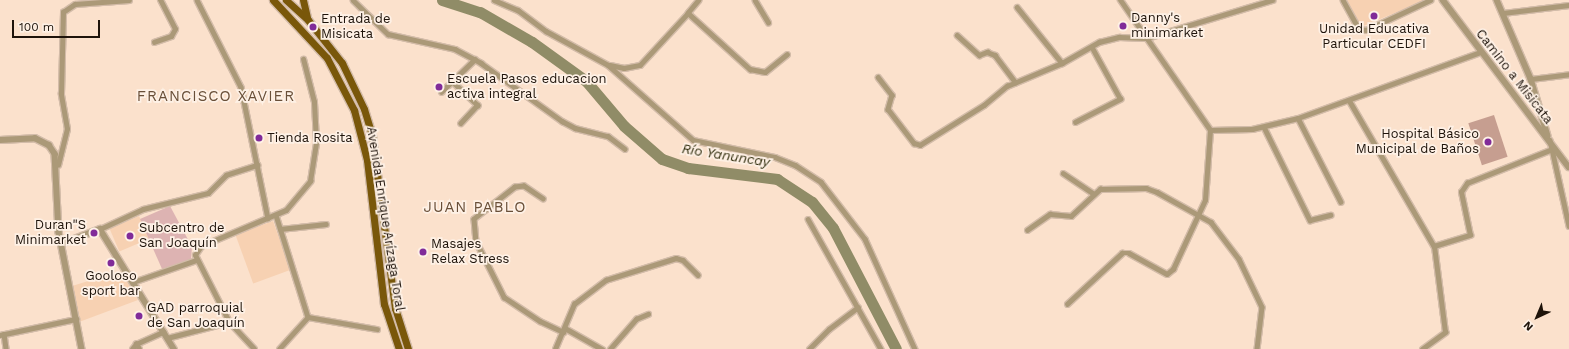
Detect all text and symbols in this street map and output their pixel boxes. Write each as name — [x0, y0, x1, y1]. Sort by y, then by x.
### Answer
place label: Danny's minimarket — [1131, 11, 1203, 42]
marker: Unidad Educativa Particular CEDFI — [1369, 11, 1379, 21]
scale bar — [14, 12, 102, 38]
place label: Entrada de Misicata — [321, 12, 391, 43]
text: 100 m — [19, 20, 54, 34]
marker: Danny's minimarket — [1118, 21, 1128, 31]
marker: Entrada de Misicata — [308, 22, 318, 32]
place label: Unidad Educativa Particular CEDFI — [1319, 22, 1429, 53]
street label: Camino a Misicata — [1472, 26, 1556, 128]
place label: Escuela Pasos educacion activa integral — [447, 72, 607, 103]
marker: Escuela Pasos educacion activa integral — [434, 82, 444, 92]
district label: FRANCISCO XAVIER — [137, 88, 295, 106]
street label: Avenida Enrique Arízaga Toral — [363, 125, 407, 313]
place label: Hospital Básico Municipal de Baños — [1355, 127, 1479, 158]
place label: Tienda Rosita — [267, 130, 353, 146]
marker: Tienda Rosita — [254, 133, 264, 143]
marker: Hospital Básico Municipal de Baños — [1482, 136, 1494, 148]
water label: Río Yanuncay — [680, 140, 772, 170]
district label: JUAN PABLO — [424, 199, 526, 217]
place label: Duran"S Minimarket — [15, 218, 86, 249]
place label: Subcentro de San Joaquín — [139, 221, 225, 252]
marker: Duran"S Minimarket — [89, 228, 99, 238]
marker: Subcentro de San Joaquín — [124, 230, 136, 242]
place label: Masajes Relax Stress — [431, 237, 510, 268]
marker: Masajes Relax Stress — [418, 247, 428, 257]
marker: Gooloso sport bar — [106, 258, 116, 268]
place label: Gooloso sport bar — [82, 269, 140, 300]
north arrow — [1517, 297, 1557, 337]
place label: GAD parroquial de San Joaquín — [147, 301, 245, 332]
marker: GAD parroquial de San Joaquín — [134, 311, 144, 321]
text: N — [1521, 318, 1536, 334]

